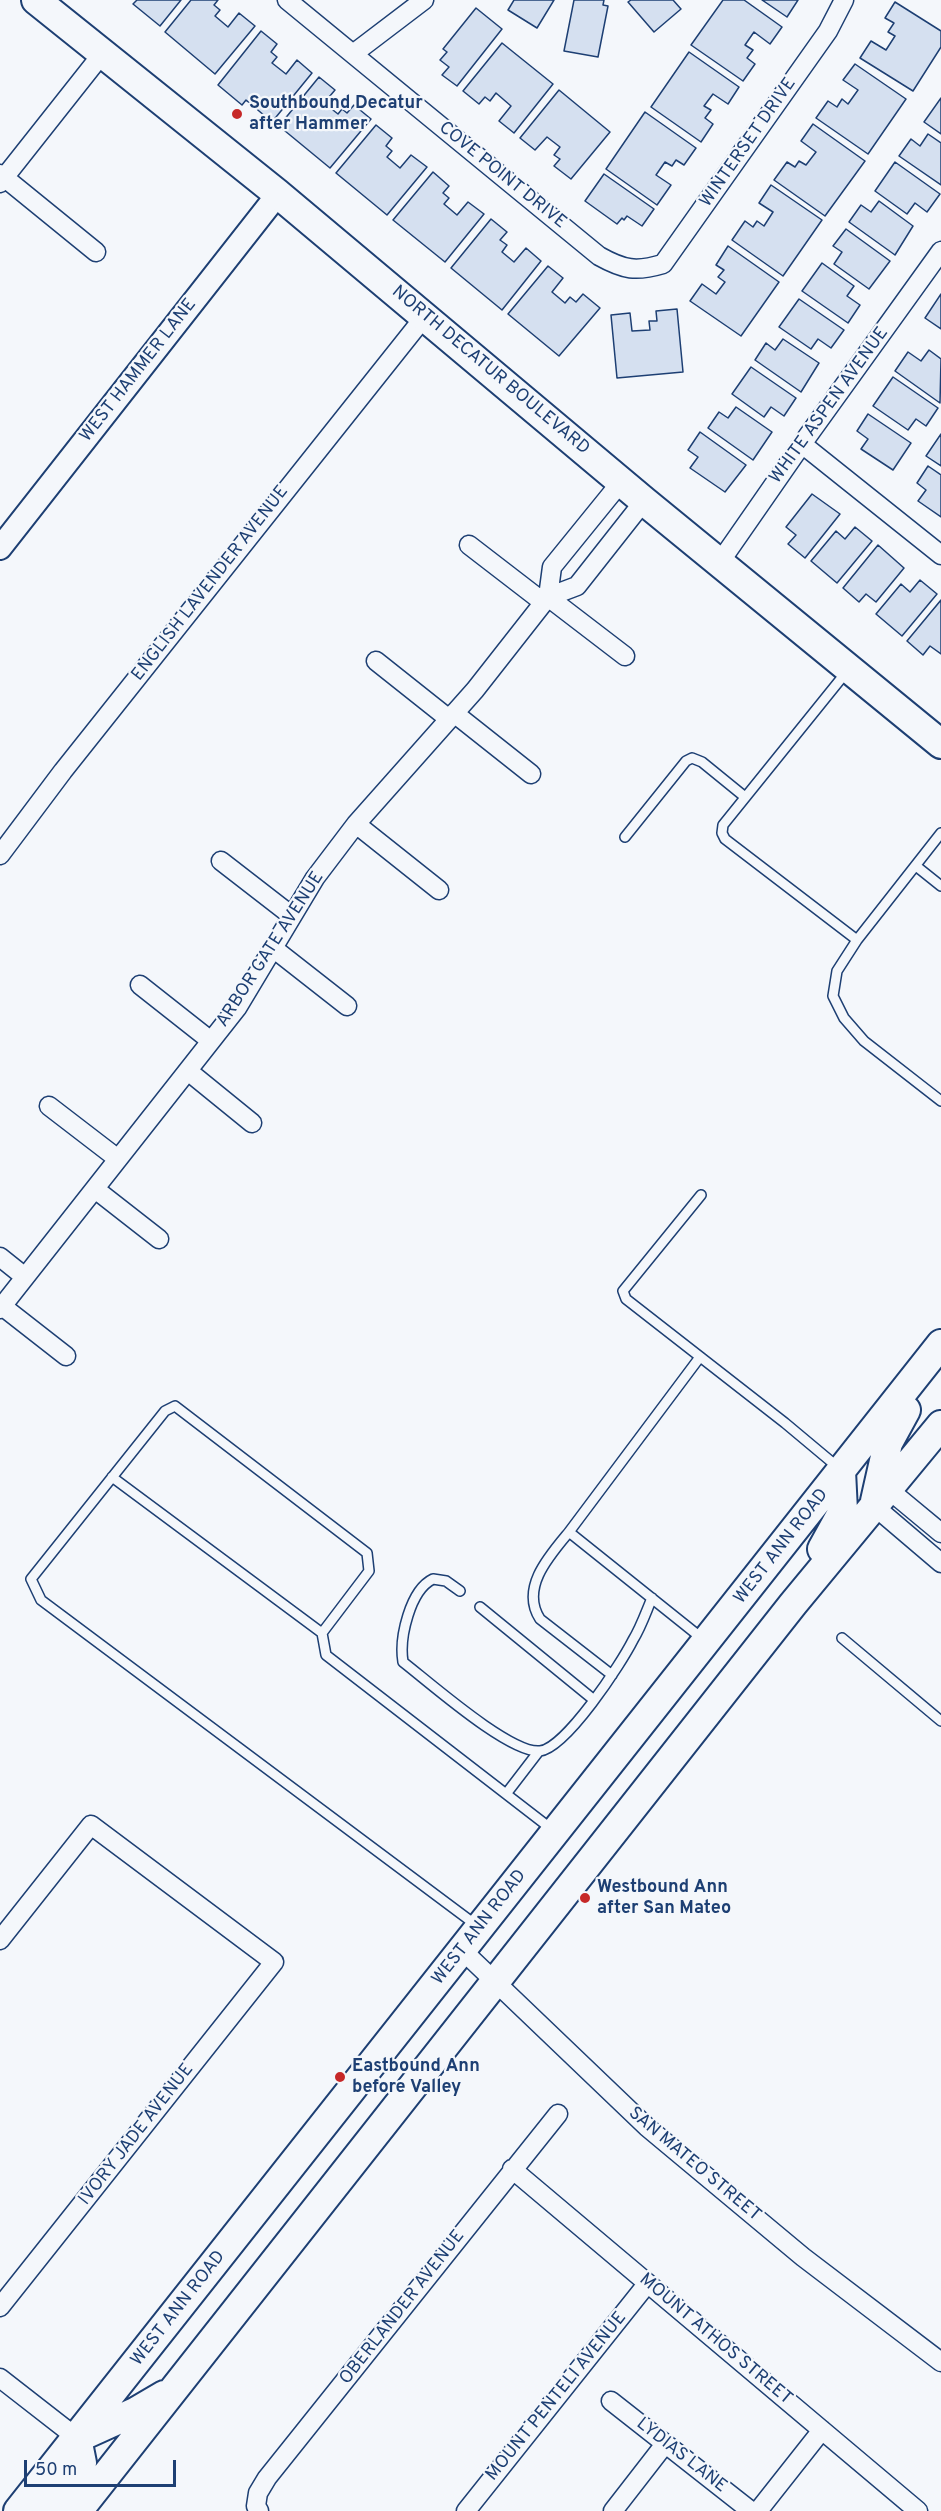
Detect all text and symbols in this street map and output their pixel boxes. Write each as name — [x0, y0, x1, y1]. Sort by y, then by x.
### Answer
street label: WINTERSET DRIVE — [696, 74, 802, 212]
place label: Southbound Decatur after Hammer — [249, 93, 423, 136]
marker: Southbound Decatur after Hammer — [230, 107, 244, 121]
street label: COVE POINT DRIVE — [434, 118, 570, 234]
street label: NORTH DECATUR BOULEVARD — [387, 282, 593, 460]
street label: WEST HAMMER LANE — [76, 295, 202, 447]
street label: WHITE ASPEN AVENUE — [766, 324, 894, 488]
street label: ENGLISH LAVENDER AVENUE — [128, 482, 294, 686]
street label: ARBOR GATE AVENUE — [213, 868, 329, 1032]
street label: WEST ANN ROAD — [730, 1485, 834, 1609]
street label: WEST ANN ROAD — [428, 1866, 532, 1990]
place label: Westbound Ann after San Mateo — [597, 1877, 731, 1920]
marker: Westbound Ann after San Mateo — [578, 1891, 592, 1905]
place label: Eastbound Ann before Valley — [352, 2056, 480, 2098]
street label: IVORY JADE AVENUE — [75, 2060, 199, 2210]
marker: Eastbound Ann before Valley — [333, 2070, 347, 2084]
street label: SAN MATEO STREET — [623, 2103, 765, 2227]
street label: OBERLANDER AVENUE — [336, 2227, 470, 2389]
street label: WEST ANN ROAD — [127, 2247, 231, 2371]
street label: MOUNT ATHOS STREET — [634, 2270, 796, 2410]
street label: MOUNT PENTELI AVENUE — [482, 2308, 632, 2486]
street label: LYDIAS LANE — [631, 2414, 731, 2498]
scale bar — [27, 2448, 178, 2486]
text: 50 m — [35, 2459, 77, 2482]

